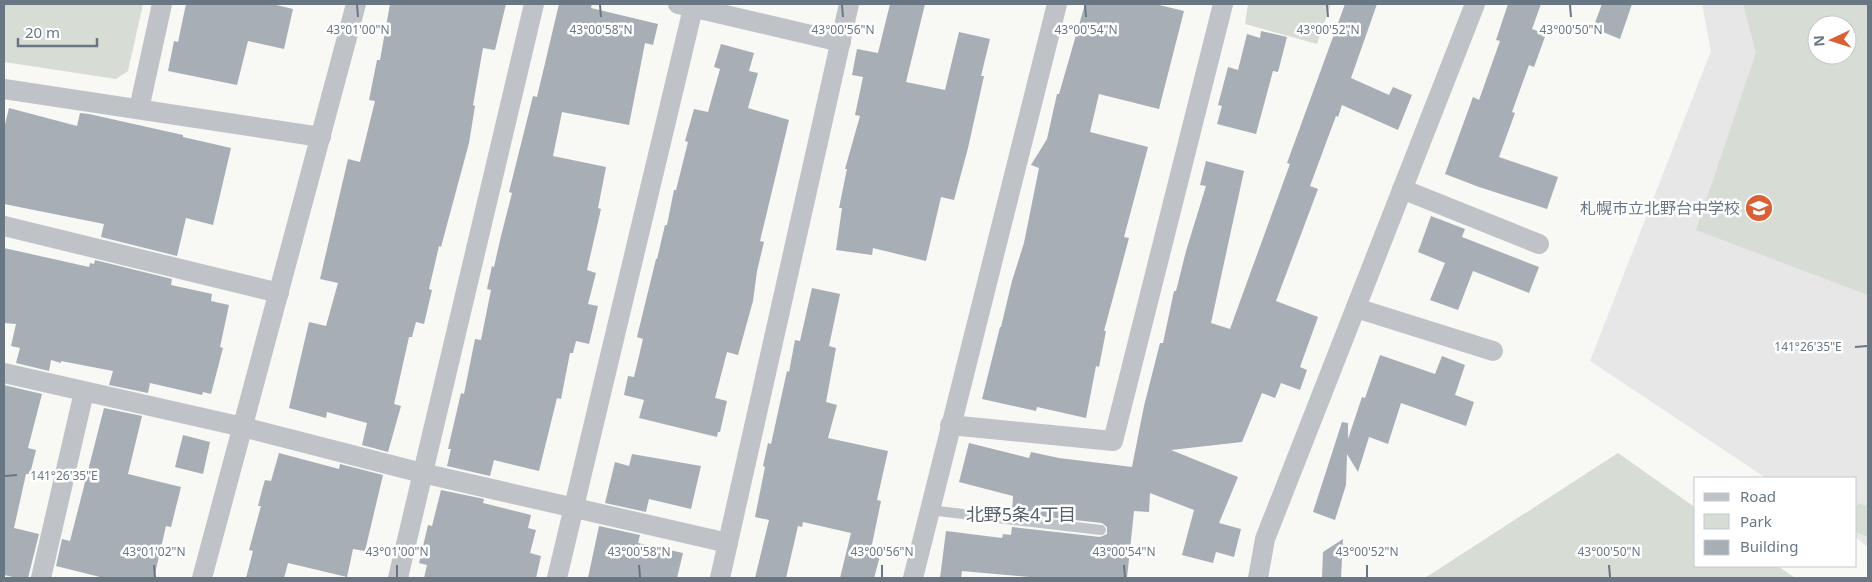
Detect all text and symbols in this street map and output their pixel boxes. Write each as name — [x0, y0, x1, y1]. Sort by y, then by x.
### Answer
scale bar — [18, 15, 96, 47]
north arrow — [1807, 15, 1857, 65]
text: 43°01'00"N — [326, 21, 390, 38]
text: 43°00'58"N — [569, 21, 633, 38]
text: 43°00'56"N — [811, 21, 875, 38]
text: 43°00'54"N — [1054, 21, 1118, 38]
text: 43°00'52"N — [1296, 21, 1360, 38]
text: 43°00'50"N — [1539, 21, 1603, 38]
text: 20 m — [25, 22, 60, 42]
text: N — [1809, 35, 1828, 47]
school or university icon: 札幌市立北野台中学校 — [1744, 193, 1774, 223]
place label: 札幌市立北野台中学校 — [1580, 197, 1740, 219]
text: 141°26'35"E — [1774, 338, 1842, 355]
text: 141°26'35"E — [30, 467, 98, 484]
legend — [1694, 477, 1857, 567]
text: Road — [1740, 486, 1776, 506]
district label: 北野5条4丁目 — [966, 502, 1076, 526]
text: Park — [1740, 511, 1772, 531]
text: Building — [1740, 536, 1798, 556]
text: 43°01'02"N — [122, 543, 186, 560]
text: 43°01'00"N — [365, 543, 429, 560]
text: 43°00'58"N — [607, 543, 671, 560]
text: 43°00'56"N — [850, 543, 914, 560]
text: 43°00'54"N — [1092, 543, 1156, 560]
text: 43°00'52"N — [1335, 543, 1399, 560]
text: 43°00'50"N — [1577, 543, 1641, 560]

